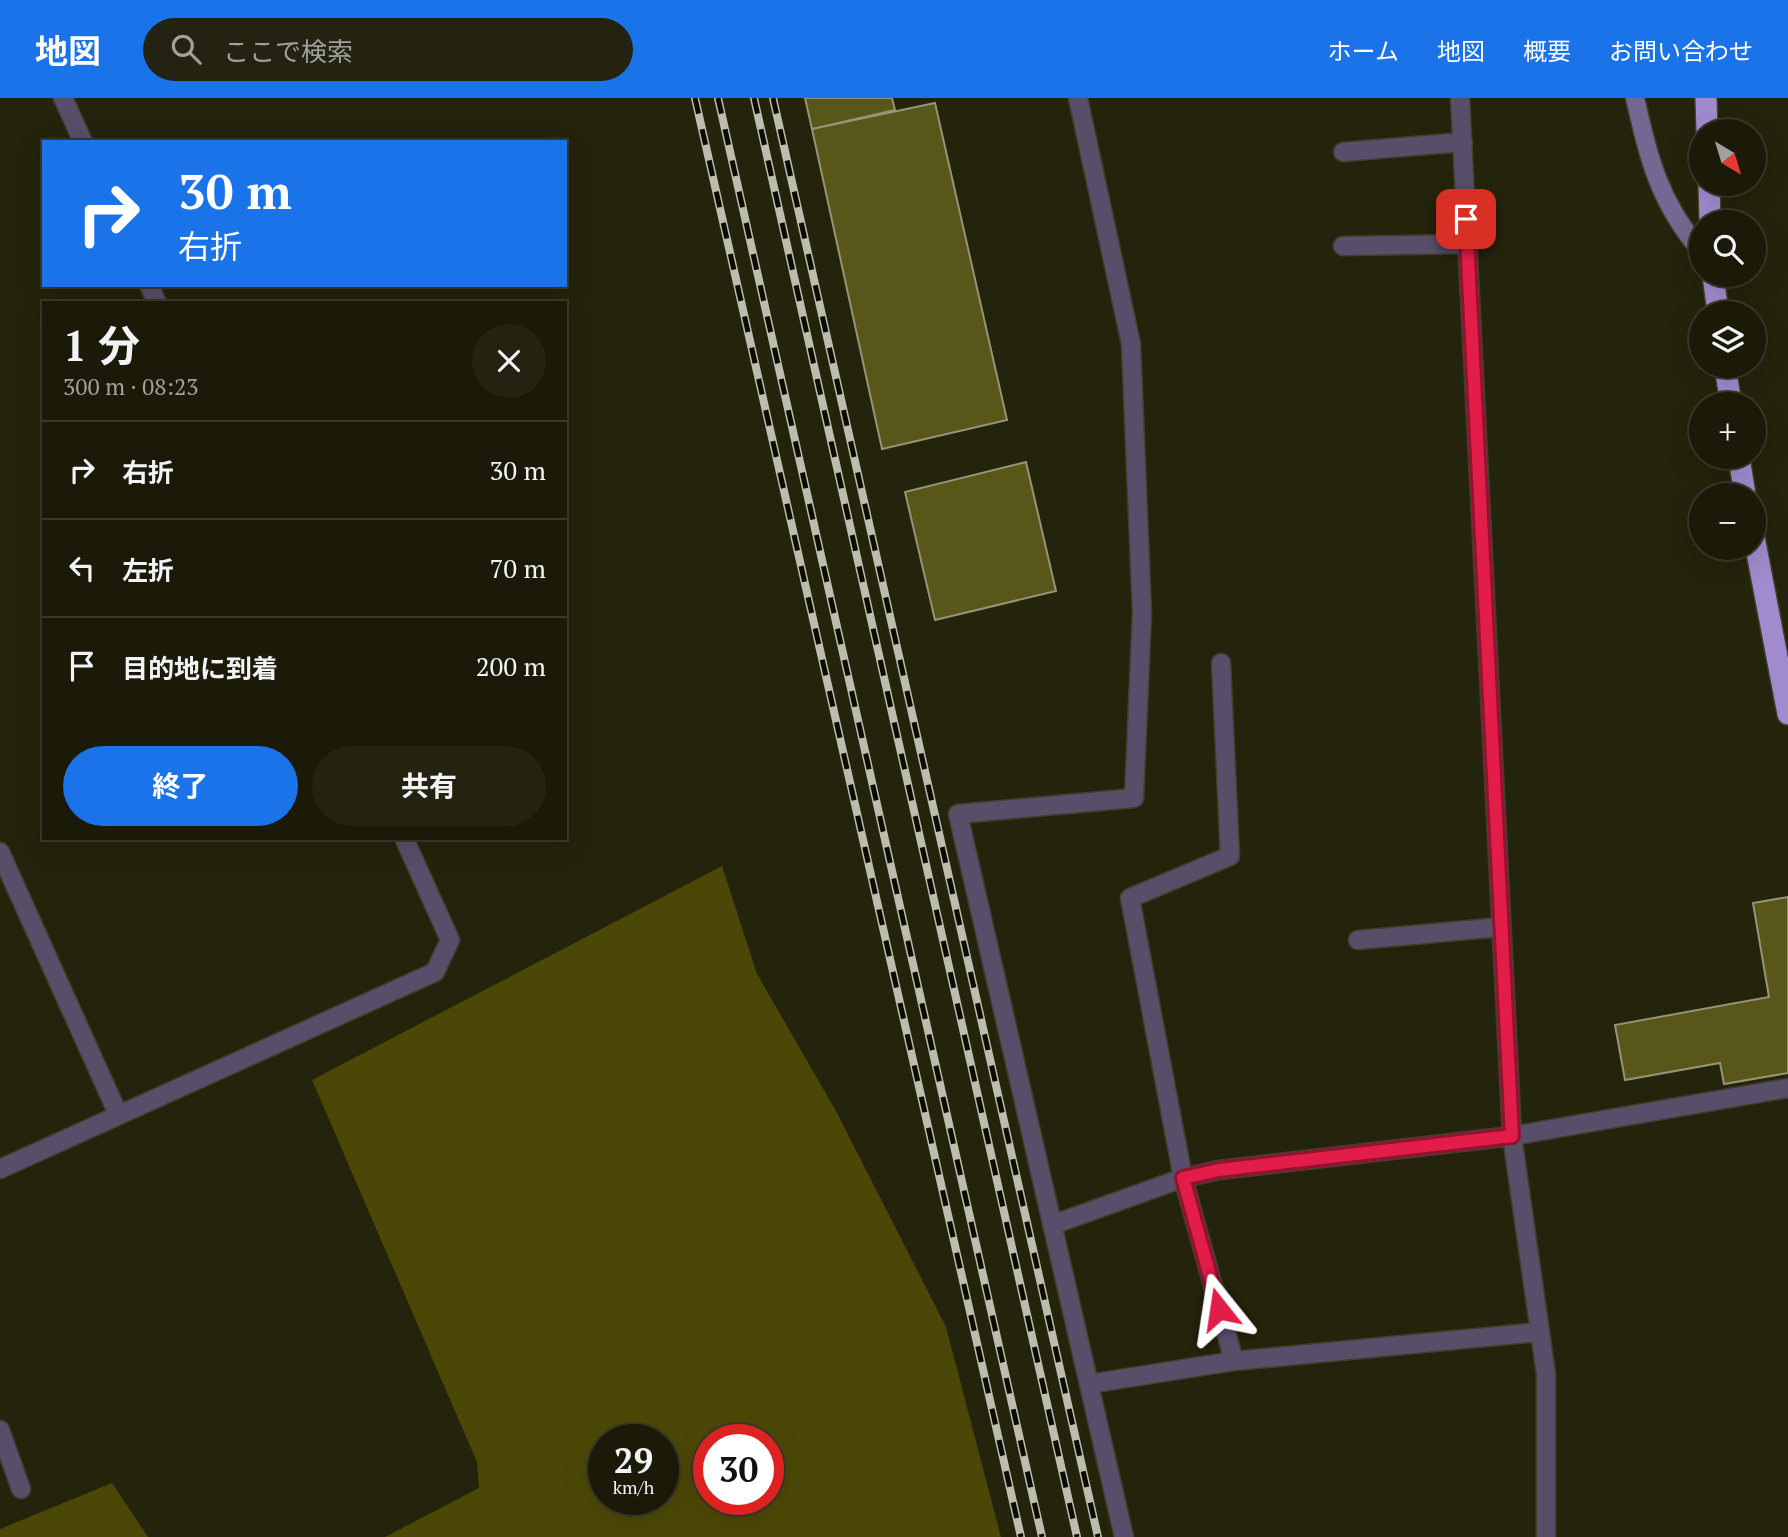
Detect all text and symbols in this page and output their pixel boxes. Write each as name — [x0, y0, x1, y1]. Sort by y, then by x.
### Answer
search box — [143, 18, 633, 81]
text: 地図 — [35, 29, 101, 72]
icon: search — [167, 30, 205, 68]
text: ここで検索 — [223, 34, 353, 68]
text: ホーム — [1328, 35, 1399, 67]
text: 地図 — [1437, 35, 1485, 67]
text: 概要 — [1523, 35, 1571, 67]
text: お問い合わせ — [1609, 35, 1753, 67]
north arrow — [1689, 119, 1766, 196]
map controls — [1689, 119, 1766, 560]
text: 30 m — [178, 158, 292, 223]
icon: right — [63, 168, 154, 259]
pin — [1436, 189, 1496, 249]
icon: arrive — [1447, 200, 1485, 238]
button: search — [1689, 210, 1766, 287]
text: 右折 — [178, 225, 242, 267]
button: layers — [1689, 301, 1766, 378]
text: 1 分 — [63, 317, 140, 373]
button: close — [472, 324, 546, 398]
text: 300 m · 08:23 — [63, 371, 198, 402]
button: + — [1689, 392, 1766, 469]
icon: right — [63, 451, 101, 489]
text: 30 m — [490, 453, 546, 487]
text: 右折 — [122, 455, 174, 489]
button: − — [1689, 483, 1766, 560]
icon: left — [63, 549, 101, 587]
text: 70 m — [490, 551, 546, 585]
text: 左折 — [122, 553, 174, 587]
icon: arrive — [63, 647, 101, 685]
text: 200 m — [476, 649, 546, 683]
text: 目的地に到着 — [122, 651, 278, 685]
button: 終了 — [63, 746, 298, 826]
button: 共有 — [312, 746, 546, 826]
position arrow — [1182, 1272, 1256, 1346]
speed limit sign: 30 — [693, 1424, 784, 1515]
text: 29 — [614, 1437, 653, 1483]
text: km/h — [613, 1475, 654, 1499]

